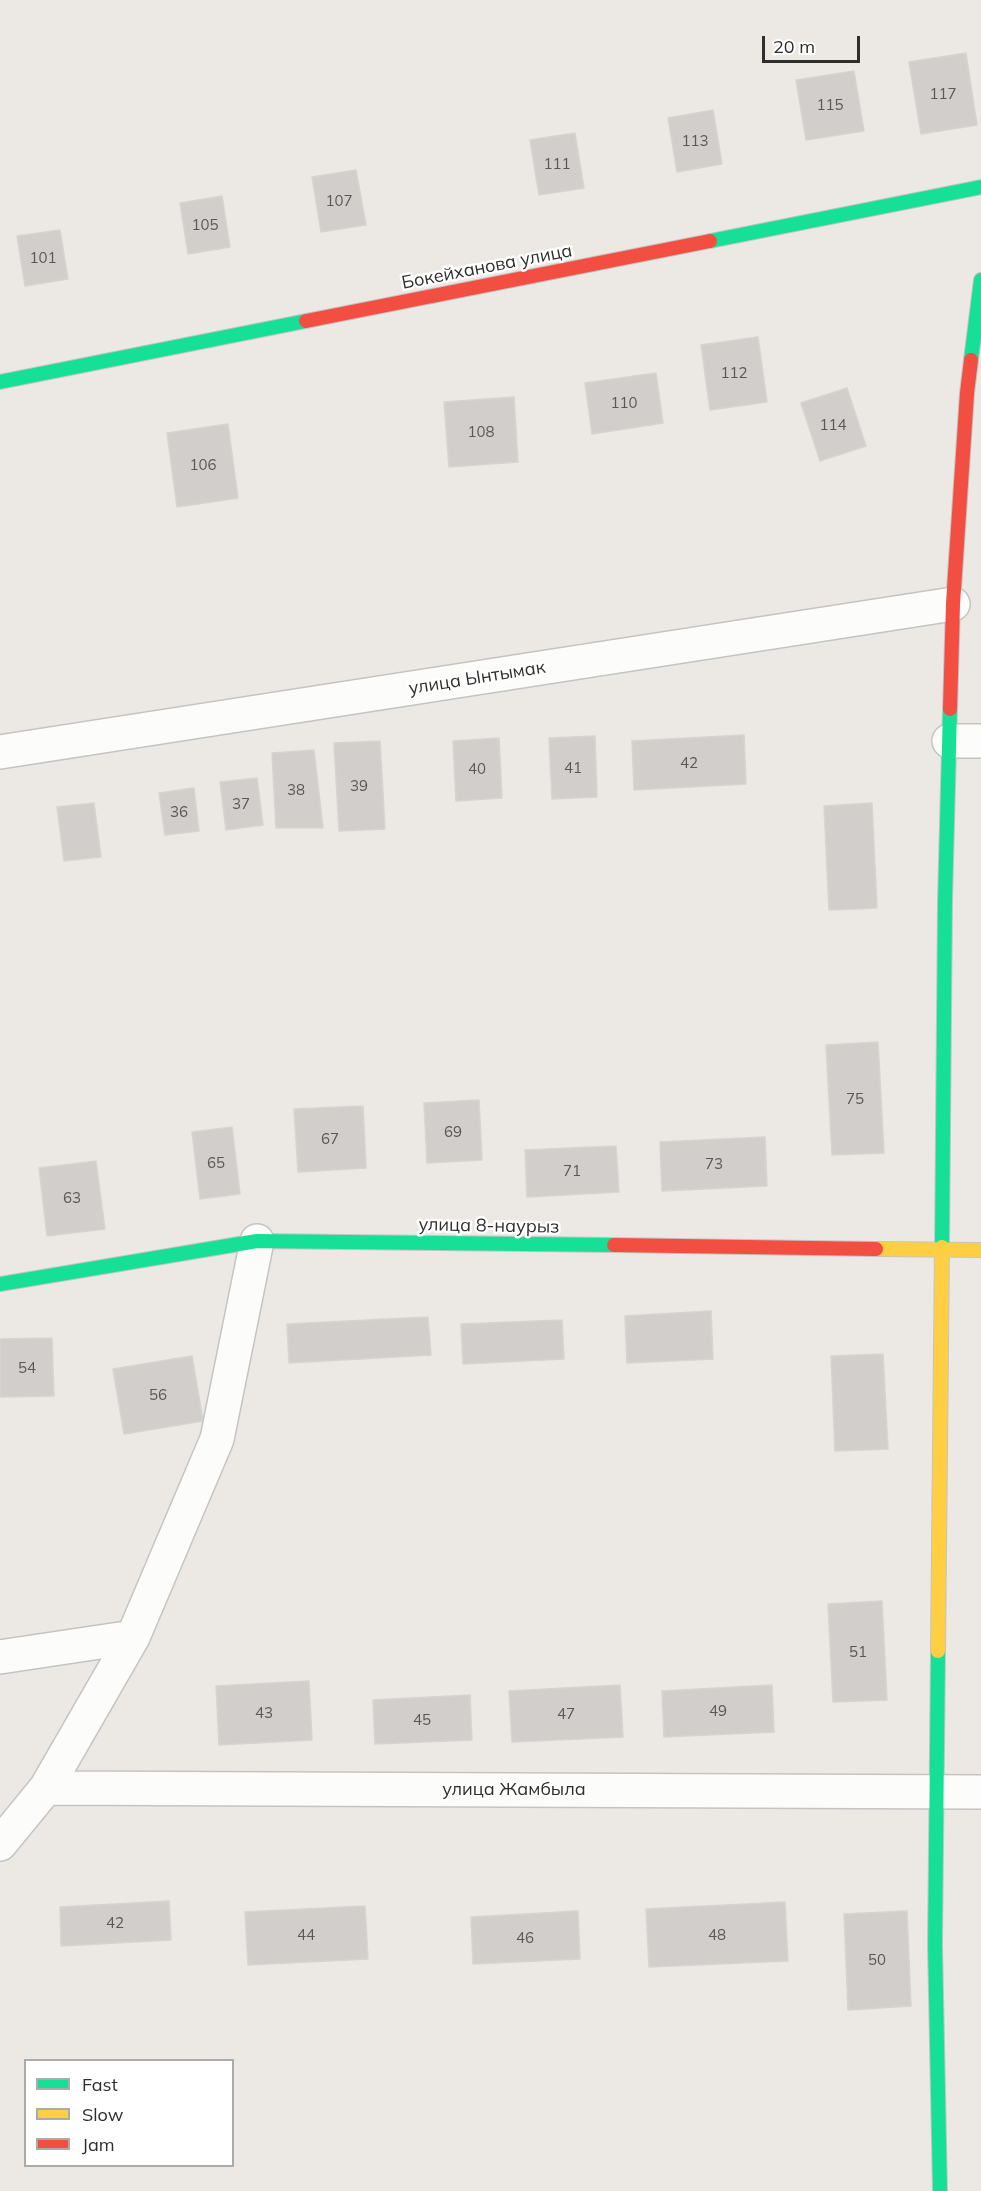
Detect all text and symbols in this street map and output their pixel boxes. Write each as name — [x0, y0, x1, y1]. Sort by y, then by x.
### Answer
scale bar — [765, 24, 862, 62]
text: 20 m — [773, 35, 815, 58]
house number: 117 — [930, 85, 956, 103]
house number: 115 — [817, 96, 843, 114]
house number: 113 — [682, 132, 708, 150]
house number: 111 — [544, 155, 570, 173]
house number: 107 — [326, 192, 352, 210]
house number: 105 — [192, 216, 218, 234]
street label: Бокейханова улица — [400, 240, 574, 294]
house number: 101 — [30, 249, 56, 267]
house number: 112 — [721, 364, 747, 382]
house number: 110 — [611, 394, 637, 412]
house number: 114 — [820, 416, 846, 434]
house number: 108 — [468, 423, 494, 441]
house number: 106 — [190, 456, 216, 474]
street label: улица Ынтымак — [407, 657, 547, 699]
house number: 42 — [680, 754, 698, 772]
house number: 41 — [564, 759, 582, 777]
house number: 40 — [468, 760, 486, 778]
house number: 39 — [350, 777, 368, 795]
house number: 38 — [287, 781, 305, 799]
house number: 37 — [232, 795, 250, 813]
house number: 36 — [170, 803, 188, 821]
house number: 75 — [846, 1090, 864, 1108]
house number: 69 — [444, 1123, 462, 1141]
house number: 67 — [321, 1130, 339, 1148]
house number: 65 — [207, 1154, 225, 1172]
house number: 73 — [705, 1155, 723, 1173]
house number: 71 — [563, 1162, 581, 1180]
house number: 63 — [63, 1189, 81, 1207]
street label: улица 8-наурыз — [418, 1214, 560, 1238]
house number: 54 — [18, 1359, 36, 1377]
house number: 56 — [149, 1386, 167, 1404]
house number: 51 — [849, 1643, 867, 1661]
house number: 49 — [709, 1702, 727, 1720]
house number: 43 — [255, 1704, 273, 1722]
house number: 47 — [557, 1705, 575, 1723]
house number: 45 — [413, 1711, 431, 1729]
street label: улица Жамбыла — [442, 1779, 586, 1801]
house number: 42 — [106, 1914, 124, 1932]
house number: 44 — [297, 1926, 315, 1944]
house number: 48 — [708, 1926, 726, 1944]
house number: 46 — [516, 1929, 534, 1947]
house number: 50 — [868, 1951, 886, 1969]
legend — [24, 2059, 234, 2167]
text: Fast — [82, 2073, 118, 2096]
text: Slow — [82, 2103, 123, 2126]
text: Jam — [82, 2133, 115, 2156]

